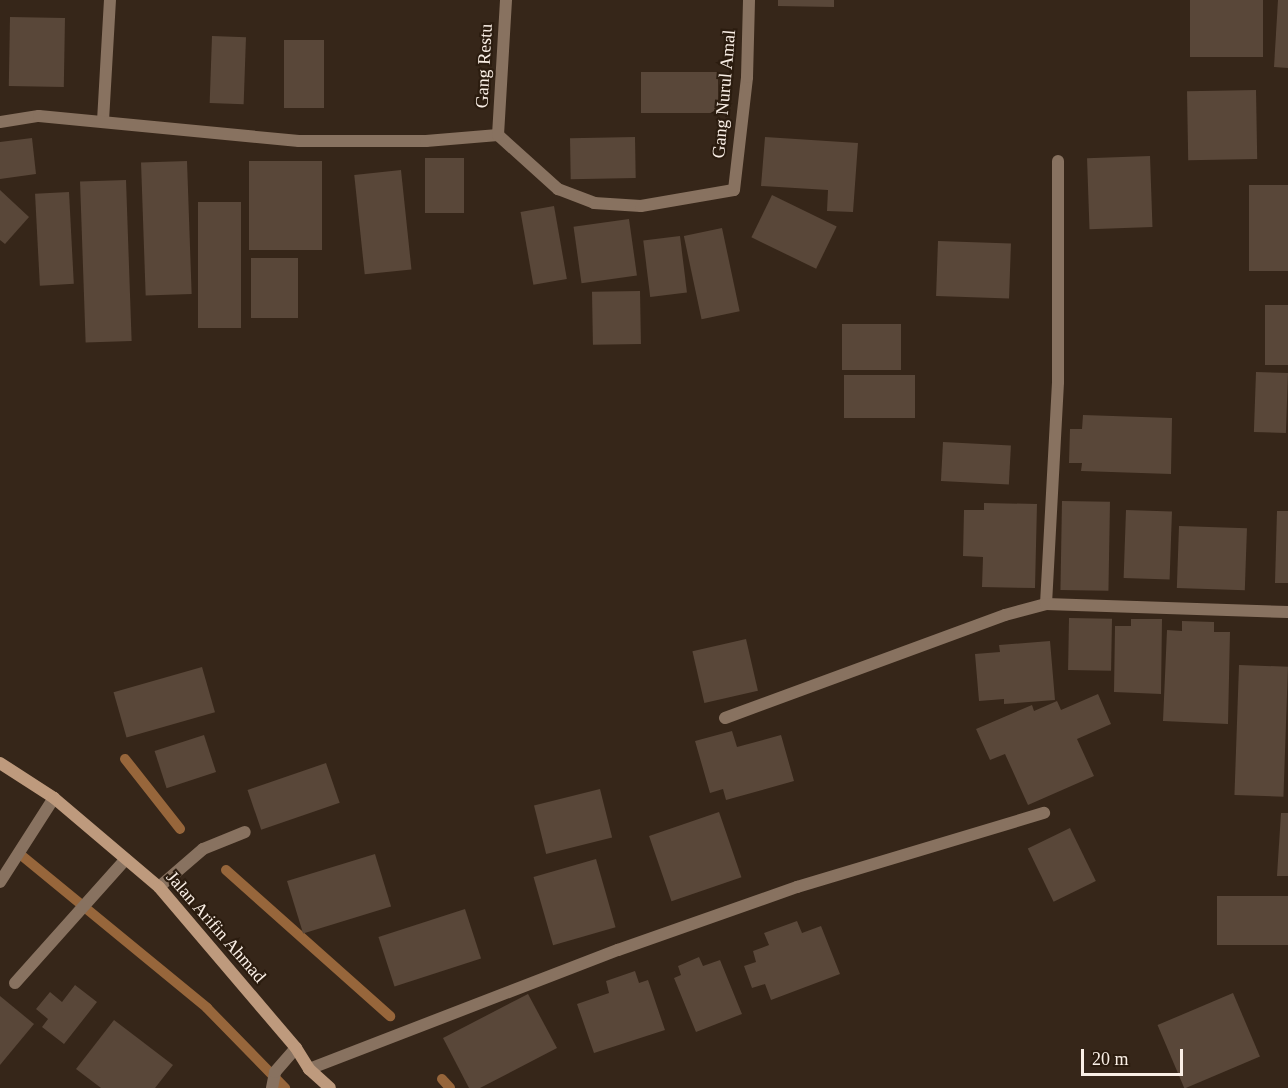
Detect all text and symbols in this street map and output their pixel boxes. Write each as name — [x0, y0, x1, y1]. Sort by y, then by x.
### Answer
street label: Gang Restu — [471, 23, 497, 109]
street label: Gang Nurul Amal — [708, 28, 740, 160]
street label: Jalan Arifin Ahmad — [161, 866, 271, 988]
scale bar — [1084, 1037, 1186, 1075]
text: 20 m — [1092, 1049, 1129, 1069]

